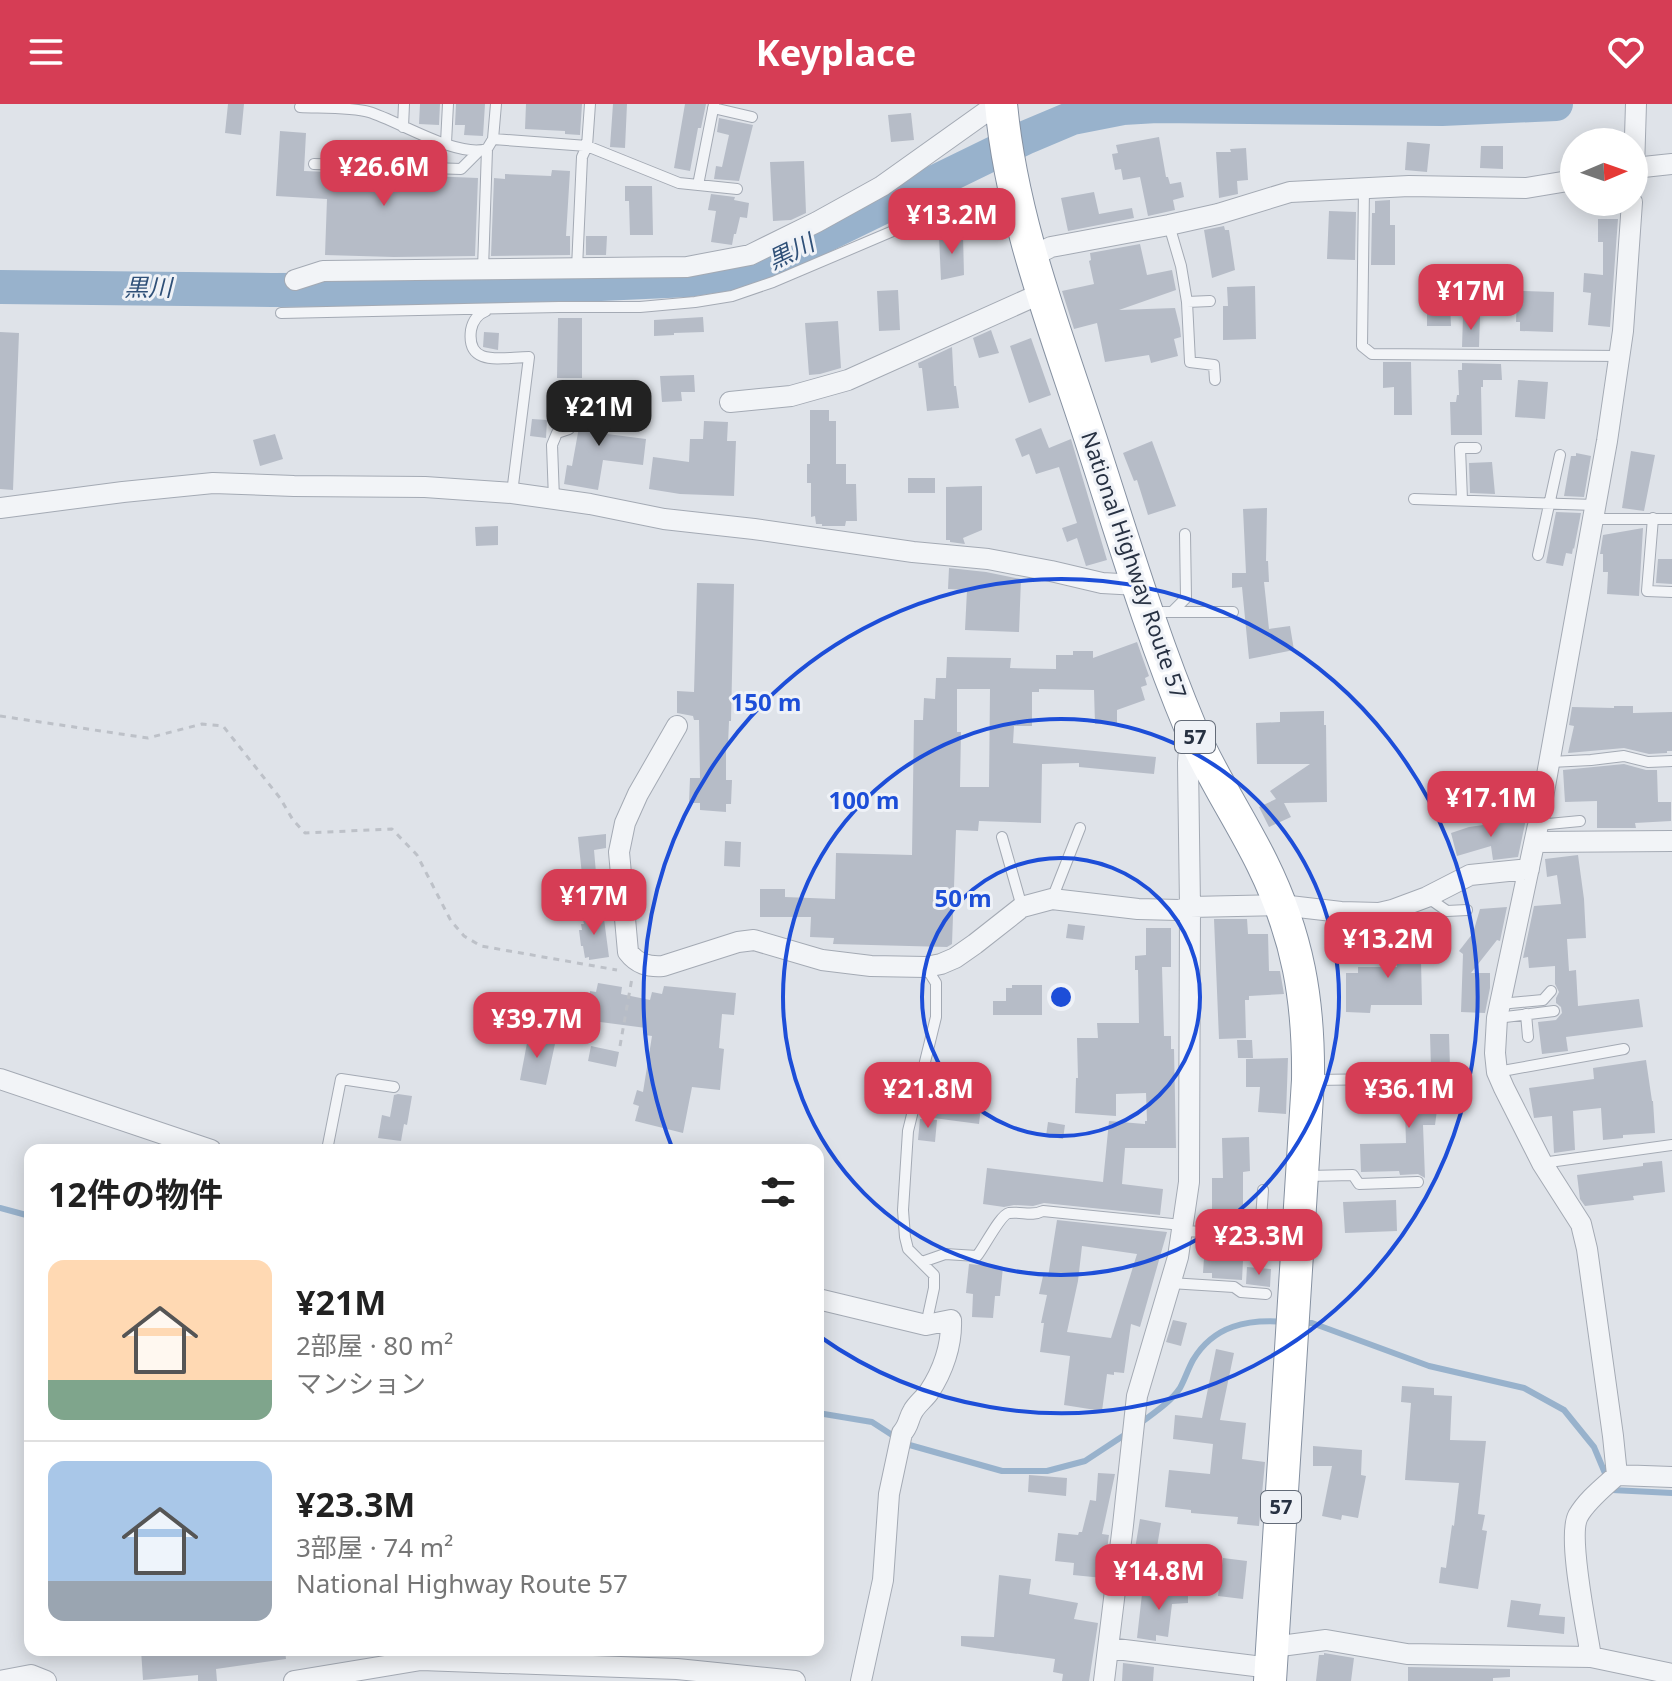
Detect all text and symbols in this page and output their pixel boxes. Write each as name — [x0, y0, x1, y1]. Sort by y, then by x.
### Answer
text: Keyplace — [756, 28, 916, 77]
icon: menu — [24, 30, 68, 74]
icon: heart — [1604, 30, 1648, 74]
north arrow — [1560, 128, 1648, 216]
map controls — [1560, 128, 1648, 216]
pin: ¥26.6M — [319, 140, 449, 208]
text: ¥26.6M — [338, 148, 430, 184]
pin: ¥13.2M — [887, 188, 1017, 256]
text: ¥13.2M — [906, 196, 998, 232]
water label: 黒川 — [762, 224, 822, 276]
pin: ¥17M — [1424, 264, 1518, 332]
water label: 黒川 — [124, 270, 175, 303]
text: ¥17M — [1436, 272, 1506, 308]
pin: ¥21M — [552, 380, 646, 448]
text: ¥21M — [564, 388, 634, 424]
street label: National Highway Route 57 — [1075, 427, 1195, 702]
text: 150 m — [731, 685, 801, 718]
road number: 57 — [1175, 721, 1215, 753]
pin: ¥17.1M — [1426, 771, 1556, 839]
text: ¥17.1M — [1445, 779, 1537, 815]
text: 100 m — [829, 783, 899, 816]
pin: ¥17M — [547, 869, 641, 937]
text: ¥17M — [559, 877, 629, 913]
text: 50 m — [934, 881, 992, 914]
pin: ¥13.2M — [1323, 912, 1453, 980]
text: ¥13.2M — [1342, 920, 1434, 956]
centre of rings — [1047, 983, 1075, 1011]
pin: ¥39.7M — [472, 992, 602, 1060]
text: ¥39.7M — [491, 1000, 583, 1036]
pin: ¥21.8M — [863, 1062, 993, 1130]
pin: ¥36.1M — [1344, 1062, 1474, 1130]
text: ¥21.8M — [882, 1070, 974, 1106]
text: ¥36.1M — [1363, 1070, 1455, 1106]
icon: filters — [756, 1170, 800, 1214]
text: 12件の物件 — [48, 1171, 223, 1217]
pin: ¥23.3M — [1194, 1209, 1324, 1277]
text: ¥23.3M — [1213, 1217, 1305, 1253]
text: ¥21M — [296, 1279, 386, 1325]
icon: home — [112, 1292, 208, 1388]
text: 2部屋 · 80 m² — [296, 1327, 453, 1363]
text: マンション — [296, 1365, 426, 1401]
text: ¥23.3M — [296, 1481, 415, 1527]
road number: 57 — [1261, 1491, 1301, 1523]
icon: home — [112, 1493, 208, 1589]
text: 3部屋 · 74 m² — [296, 1529, 453, 1565]
pin: ¥14.8M — [1094, 1544, 1224, 1612]
text: ¥14.8M — [1113, 1552, 1205, 1588]
text: National Highway Route 57 — [296, 1565, 628, 1601]

